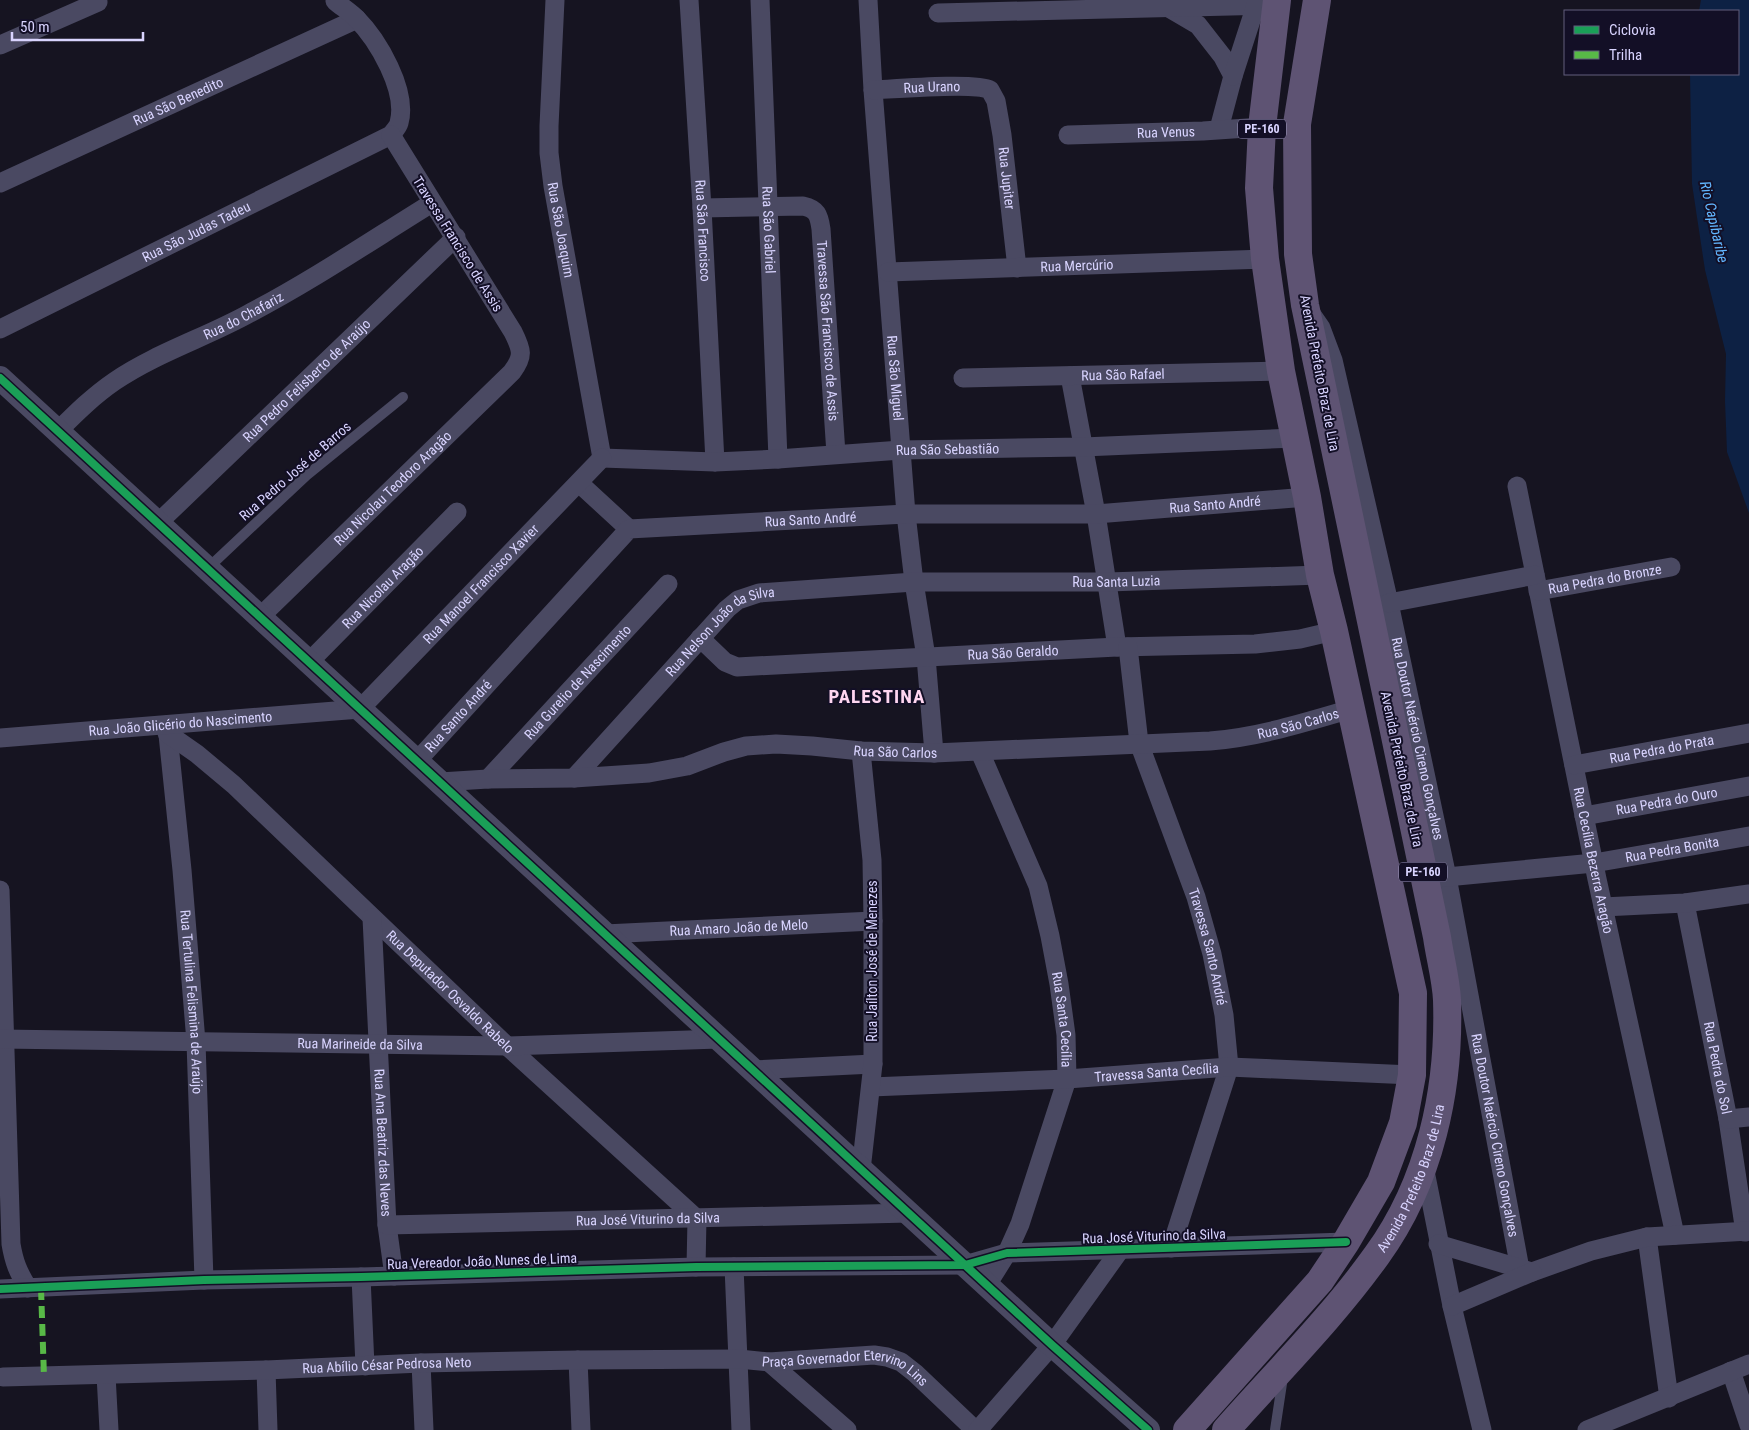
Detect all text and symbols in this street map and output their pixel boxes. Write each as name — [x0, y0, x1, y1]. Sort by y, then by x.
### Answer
scale bar — [12, 10, 144, 42]
legend — [1564, 10, 1739, 75]
text: 50 m — [20, 18, 50, 36]
text: Ciclovia — [1609, 21, 1656, 39]
text: Trilha — [1609, 46, 1642, 64]
street label: Rua São Benedito — [131, 74, 226, 129]
street label: Rua Urano — [903, 78, 960, 96]
road number: PE-160 — [1238, 120, 1286, 138]
street label: Rua Venus — [1137, 123, 1195, 141]
street label: Rua Jupiter — [995, 146, 1018, 210]
street label: Travessa Francisco de Assis — [410, 173, 506, 315]
street label: Rua São Francisco — [692, 179, 714, 282]
water label: Rio Capibaribe — [1696, 179, 1732, 265]
street label: Rua São Joaquim — [544, 181, 577, 279]
street label: Rua São Gabriel — [759, 186, 779, 274]
street label: Rua São Judas Tadeu — [140, 198, 253, 265]
street label: Travessa São Francisco de Assis — [814, 240, 842, 421]
street label: Rua Mercúrio — [1040, 256, 1114, 275]
street label: Rua do Chafariz — [201, 288, 286, 343]
street label: Avenida Prefeito Braz de Lira — [1297, 294, 1343, 452]
street label: Rua Pedro Felisberto de Araújo — [240, 316, 374, 445]
street label: Rua São Miguel — [884, 335, 907, 421]
street label: Rua São Rafael — [1081, 366, 1165, 383]
street label: Rua Pedro José de Barros — [236, 418, 354, 524]
street label: Rua Nicolau Teodoro Aragão — [331, 427, 455, 549]
street label: Rua São Sebastião — [895, 440, 999, 458]
street label: Rua Santo André — [1169, 493, 1262, 516]
street label: Rua Santo André — [764, 509, 857, 530]
street label: Rua Manoel Francisco Xavier — [420, 521, 542, 647]
street label: Rua Nicolau Aragão — [339, 543, 427, 632]
street label: Rua Pedra do Bronze — [1547, 561, 1663, 597]
street label: Rua Santa Luzia — [1072, 572, 1161, 590]
street label: Rua Nelson João da Silva — [662, 584, 775, 680]
street label: Rua Gurelio de Nascimento — [521, 622, 634, 742]
street label: Rua Doutor Naércio Cireno Gonçalves — [1388, 636, 1447, 841]
street label: Rua São Geraldo — [967, 642, 1059, 663]
street label: Rua Santo André — [421, 676, 495, 755]
district label: PALESTINA — [829, 685, 925, 708]
street label: Avenida Prefeito Braz de Lira — [1378, 690, 1426, 848]
street label: Rua São Carlos — [1256, 705, 1341, 742]
street label: Rua João Glicério do Nascimento — [88, 708, 273, 739]
street label: Rua Pedra do Prata — [1608, 732, 1715, 766]
street label: Rua São Carlos — [853, 742, 938, 761]
street label: Rua Pedra do Ouro — [1615, 784, 1719, 818]
street label: Rua Cecília Bezerra Aragão — [1570, 786, 1617, 935]
street label: Rua Pedra Bonita — [1624, 833, 1720, 865]
road number: PE-160 — [1399, 862, 1447, 882]
street label: Rua Jaílton José de Menezes — [864, 880, 880, 1042]
street label: Travessa Santo André — [1185, 886, 1230, 1007]
street label: Rua Tertulina Felismina de Araújo — [177, 909, 206, 1094]
street label: Rua Amaro João de Melo — [669, 916, 809, 939]
street label: Rua Deputador Osvaldo Rabelo — [383, 927, 517, 1056]
street label: Rua Santa Cecília — [1049, 970, 1075, 1068]
street label: Rua Pedra do Sol — [1701, 1020, 1735, 1115]
street label: Rua Doutor Naércio Cireno Gonçalves — [1468, 1032, 1522, 1238]
street label: Rua Marineide da Silva — [297, 1035, 423, 1053]
street label: Travessa Santa Cecília — [1094, 1060, 1219, 1085]
street label: Rua Ana Beatriz das Neves — [371, 1068, 395, 1217]
street label: Avenida Prefeito Braz de Lira — [1373, 1103, 1447, 1255]
street label: Rua José Viturino da Silva — [576, 1209, 720, 1229]
street label: Rua José Viturino da Silva — [1082, 1225, 1226, 1247]
street label: Rua Vereador João Nunes de Lima — [387, 1250, 577, 1272]
street label: Praça Governador Etervino Lins — [761, 1347, 931, 1389]
street label: Rua Abílio César Pedrosa Neto — [302, 1354, 471, 1376]

